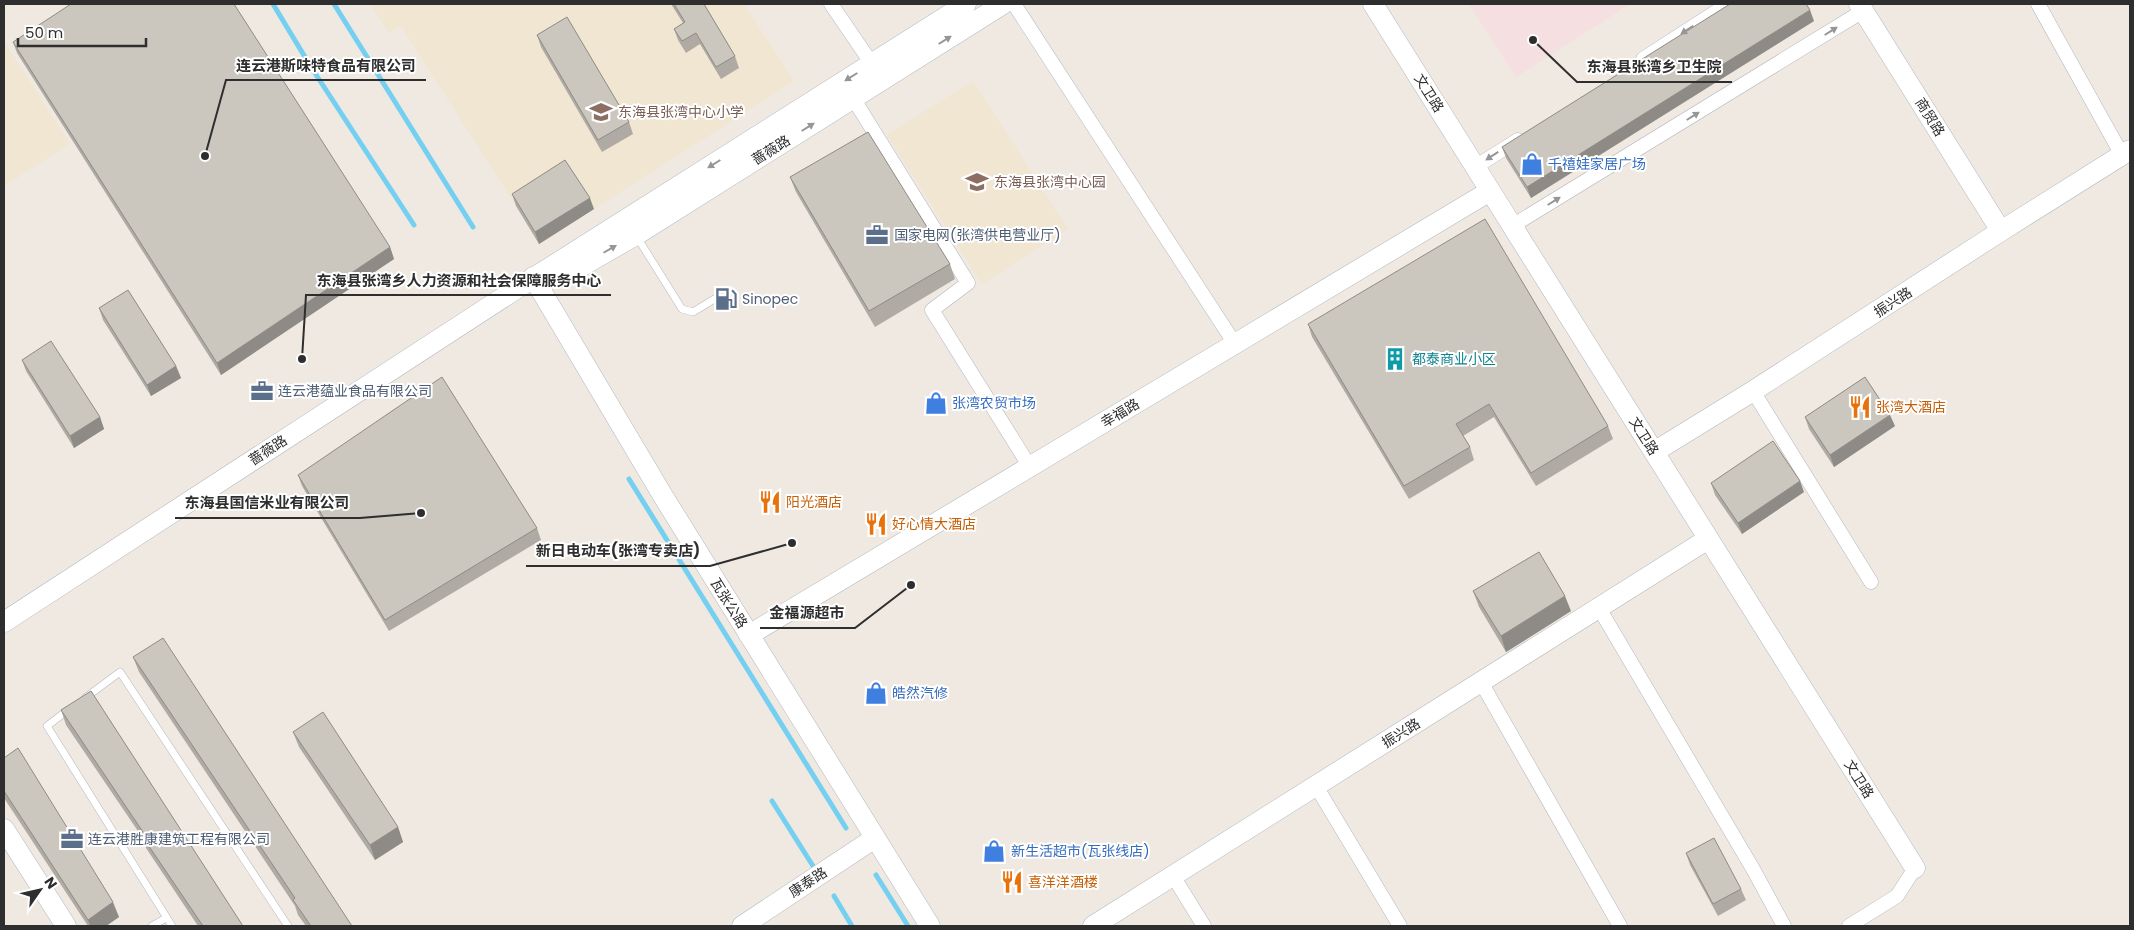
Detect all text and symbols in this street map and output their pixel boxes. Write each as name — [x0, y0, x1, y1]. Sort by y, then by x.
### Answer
scale bar — [18, 15, 145, 47]
text: 50 m — [25, 22, 63, 43]
one-way arrow — [1681, 25, 1694, 35]
one-way arrow — [1824, 26, 1838, 35]
one-way arrow — [938, 35, 952, 45]
callout: 连云港斯味特食品有限公司 — [226, 50, 426, 80]
callout: 东海县张湾乡卫生院 — [1577, 52, 1732, 82]
text: 连云港斯味特食品有限公司 — [236, 55, 416, 76]
text: 东海县张湾乡卫生院 — [1586, 56, 1722, 77]
street label: 文卫路 — [1409, 70, 1449, 116]
one-way arrow — [845, 72, 858, 82]
street label: 商贸路 — [1910, 94, 1950, 140]
school or university icon: 东海县张湾中心小学 — [588, 99, 614, 125]
place label: 东海县张湾中心小学 — [618, 102, 744, 122]
one-way arrow — [1686, 111, 1699, 120]
one-way arrow — [801, 122, 814, 131]
street label: 蔷薇路 — [748, 130, 794, 170]
one-way arrow — [1485, 151, 1499, 161]
shop icon: 千禧娃家居广场 — [1519, 151, 1545, 177]
place label: 千禧娃家居广场 — [1548, 154, 1646, 174]
one-way arrow — [707, 159, 720, 168]
school or university icon: 东海县张湾中心园 — [964, 169, 990, 195]
place label: 东海县张湾中心园 — [994, 172, 1106, 192]
one-way arrow — [1548, 196, 1561, 206]
office icon: 国家电网(张湾供电营业厅) — [864, 222, 890, 248]
place label: 国家电网(张湾供电营业厅) — [894, 225, 1061, 245]
one-way arrow — [604, 245, 617, 254]
callout: 东海县张湾乡人力资源和社会保障服务中心 — [306, 265, 611, 295]
text: 东海县张湾乡人力资源和社会保障服务中心 — [316, 270, 602, 291]
street label: 振兴路 — [1870, 282, 1916, 322]
fuel station icon: Sinopec — [713, 286, 739, 312]
place label: Sinopec — [742, 289, 798, 309]
building icon: 都泰商业小区 — [1382, 346, 1408, 372]
place label: 都泰商业小区 — [1412, 349, 1496, 369]
office icon: 连云港蕴业食品有限公司 — [249, 378, 275, 404]
place label: 连云港蕴业食品有限公司 — [278, 381, 432, 401]
shop icon: 张湾农贸市场 — [923, 390, 949, 416]
place label: 张湾农贸市场 — [952, 393, 1036, 413]
street label: 幸福路 — [1097, 394, 1143, 432]
restaurant icon: 张湾大酒店 — [1847, 394, 1873, 420]
place label: 张湾大酒店 — [1876, 397, 1946, 417]
street label: 文卫路 — [1624, 413, 1664, 459]
street label: 蔷薇路 — [245, 430, 291, 470]
callout: 东海县国信米业有限公司 — [175, 488, 360, 518]
restaurant icon: 阳光酒店 — [757, 489, 783, 515]
text: 东海县国信米业有限公司 — [184, 492, 350, 513]
place label: 阳光酒店 — [786, 492, 842, 512]
restaurant icon: 好心情大酒店 — [863, 511, 889, 537]
place label: 好心情大酒店 — [892, 514, 976, 534]
callout: 新日电动车(张湾专卖店) — [526, 536, 710, 566]
text: 新日电动车(张湾专卖店) — [536, 540, 700, 561]
street label: 瓦张公路 — [706, 574, 752, 632]
callout: 金福源超市 — [760, 598, 855, 628]
text: 金福源超市 — [769, 602, 845, 623]
shop icon: 皓然汽修 — [863, 680, 889, 706]
place label: 皓然汽修 — [892, 683, 948, 703]
street label: 振兴路 — [1378, 713, 1424, 753]
street label: 文卫路 — [1839, 756, 1879, 802]
office icon: 连云港胜康建筑工程有限公司 — [59, 826, 85, 852]
place label: 连云港胜康建筑工程有限公司 — [88, 829, 270, 849]
shop icon: 新生活超市(瓦张线店) — [981, 838, 1007, 864]
place label: 新生活超市(瓦张线店) — [1011, 841, 1150, 861]
street label: 康泰路 — [785, 862, 831, 902]
north arrow — [15, 865, 65, 915]
restaurant icon: 喜洋洋酒楼 — [999, 869, 1025, 895]
place label: 喜洋洋酒楼 — [1028, 872, 1098, 892]
text: N — [40, 873, 62, 893]

